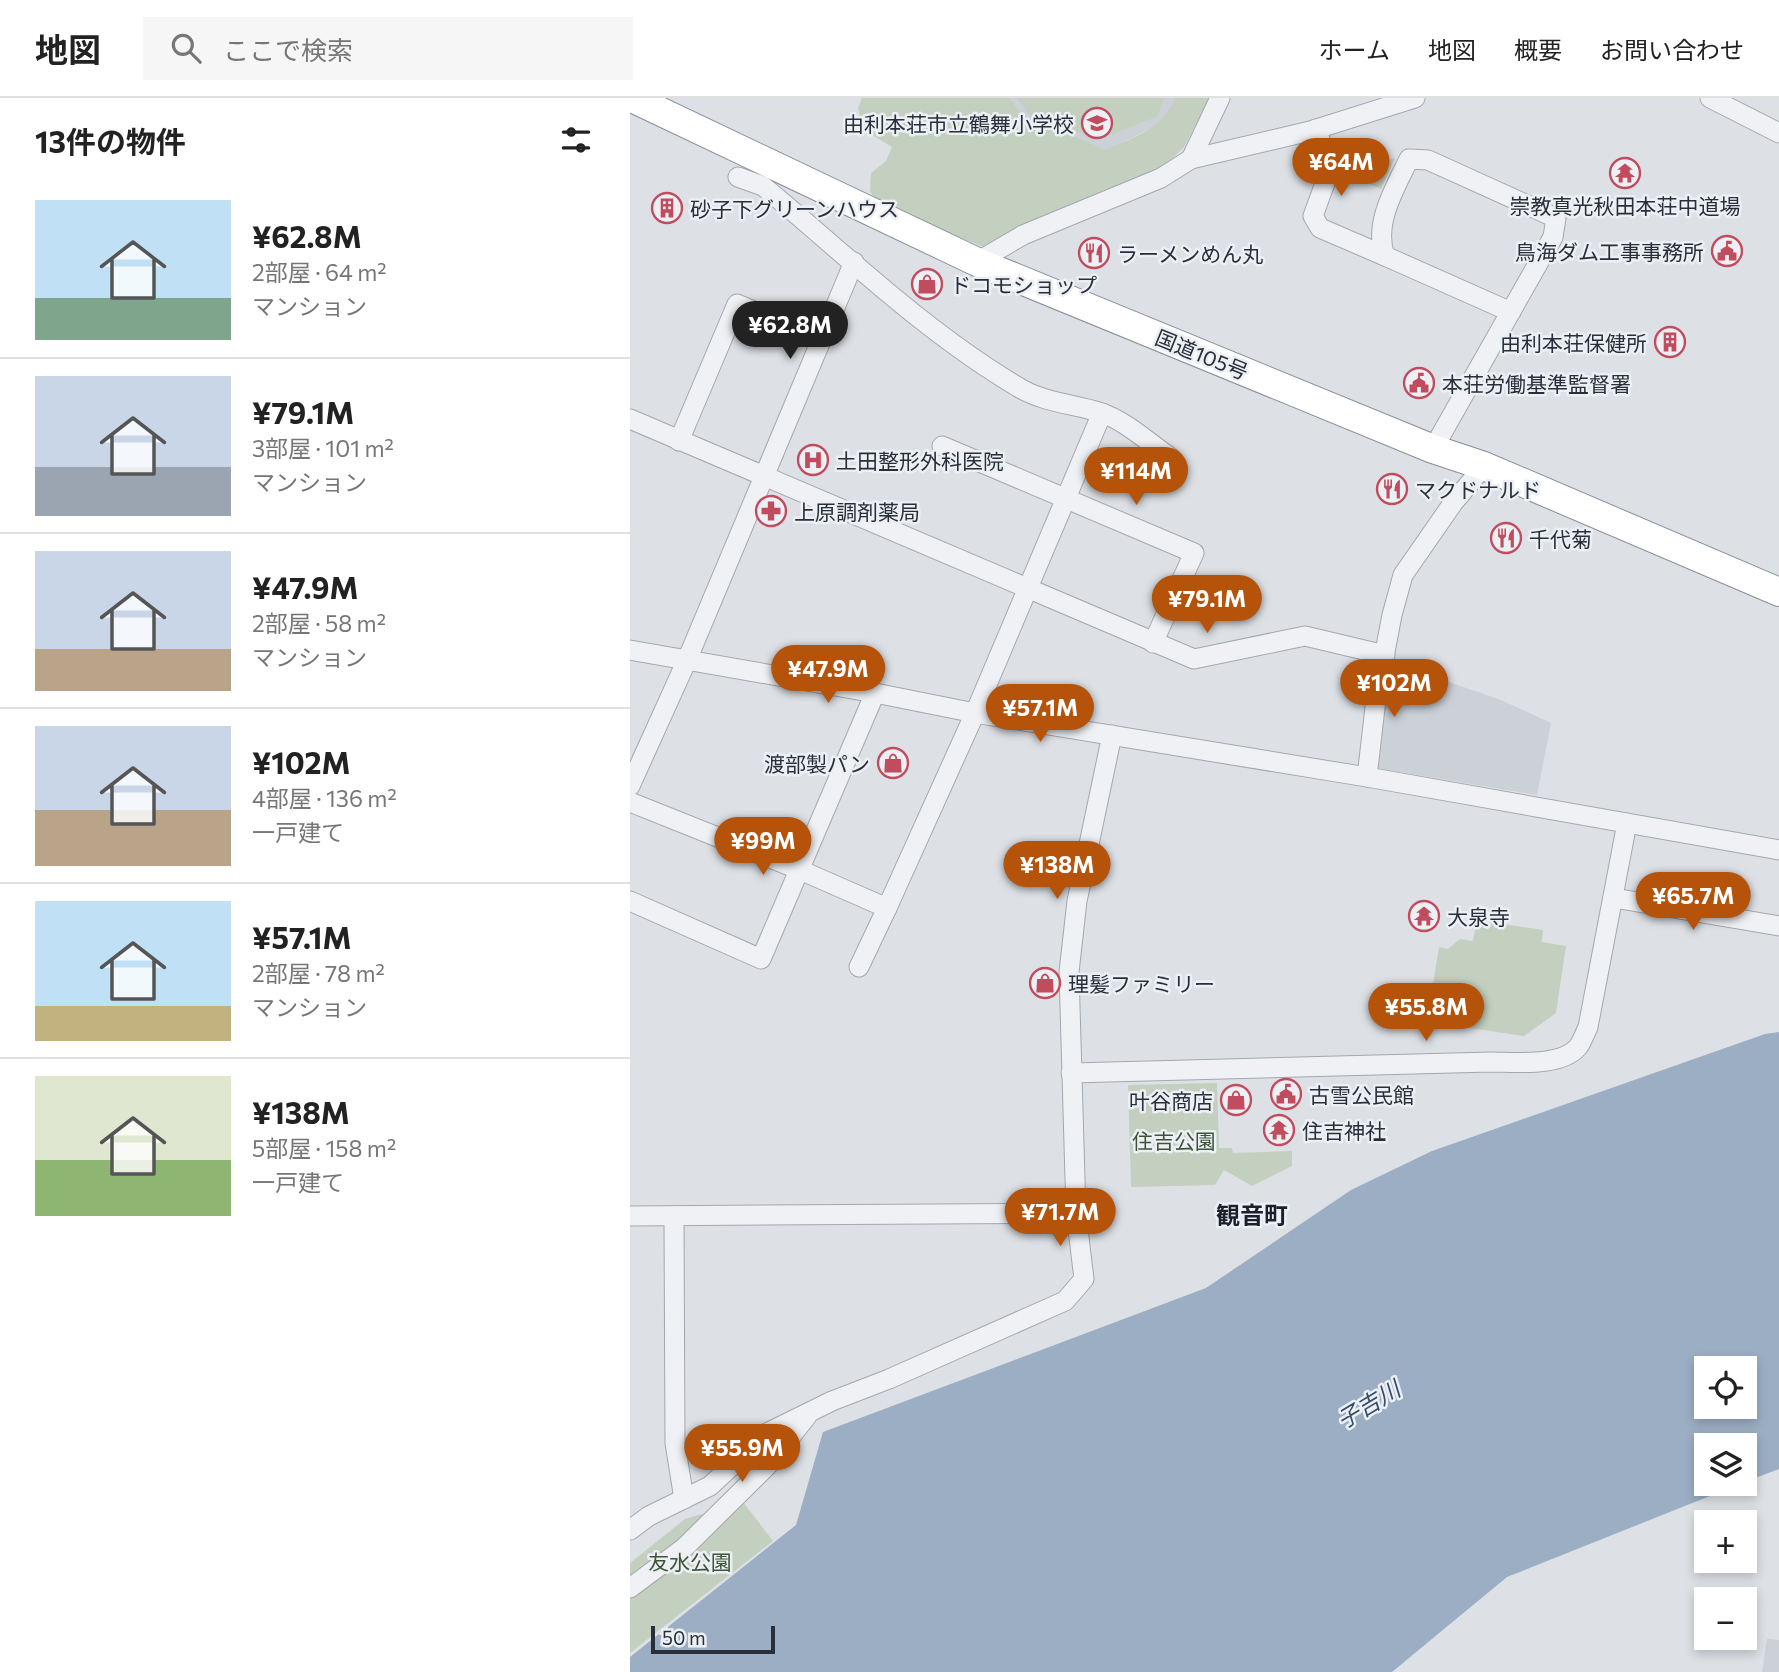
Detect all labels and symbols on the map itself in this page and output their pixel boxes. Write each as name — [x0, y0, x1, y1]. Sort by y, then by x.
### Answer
school or university icon: 由利本荘市立鶴舞小学校 — [1080, 106, 1114, 140]
place label: 由利本荘市立鶴舞小学校 — [843, 111, 1074, 136]
pin: ¥64M — [1300, 139, 1382, 198]
temple icon: 崇教真光秋田本荘中道場 — [1608, 156, 1642, 190]
building icon: 砂子下グリーンハウス — [650, 191, 684, 225]
place label: 崇教真光秋田本荘中道場 — [1510, 193, 1741, 218]
place label: 砂子下グリーンハウス — [690, 196, 899, 221]
public building icon: 鳥海ダム工事事務所 — [1710, 234, 1744, 268]
restaurant icon: ラーメンめん丸 — [1077, 236, 1111, 270]
place label: 鳥海ダム工事事務所 — [1515, 239, 1704, 264]
place label: ラーメンめん丸 — [1117, 241, 1263, 266]
shop icon: ドコモショップ — [910, 267, 944, 301]
place label: ドコモショップ — [950, 272, 1097, 297]
pin: ¥62.8M — [733, 302, 847, 361]
street label: 国道105号 — [1152, 324, 1252, 384]
building icon: 由利本荘保健所 — [1653, 325, 1687, 359]
place label: 由利本荘保健所 — [1500, 330, 1647, 355]
public building icon: 本荘労働基準監督署 — [1402, 366, 1436, 400]
place label: 本荘労働基準監督署 — [1442, 371, 1631, 396]
hospital icon: 土田整形外科医院 — [796, 443, 830, 477]
place label: 土田整形外科医院 — [836, 448, 1004, 473]
pin: ¥114M — [1087, 448, 1185, 507]
restaurant icon: マクドナルド — [1375, 472, 1409, 506]
place label: マクドナルド — [1415, 477, 1541, 502]
pharmacy icon: 上原調剤薬局 — [754, 494, 788, 528]
place label: 上原調剤薬局 — [794, 499, 920, 524]
restaurant icon: 千代菊 — [1489, 521, 1523, 555]
place label: 千代菊 — [1529, 526, 1592, 551]
pin: ¥79.1M — [1150, 575, 1264, 635]
pin: ¥47.9M — [771, 646, 885, 705]
pin: ¥102M — [1345, 660, 1443, 719]
pin: ¥57.1M — [983, 684, 1097, 744]
shop icon: 渡部製パン — [876, 746, 910, 780]
place label: 渡部製パン — [764, 751, 870, 776]
pin: ¥99M — [722, 818, 804, 877]
pin: ¥138M — [1008, 842, 1106, 901]
pin: ¥65.7M — [1636, 872, 1750, 932]
temple icon: 大泉寺 — [1407, 899, 1441, 933]
place label: 大泉寺 — [1447, 904, 1510, 929]
shop icon: 理髪ファミリー — [1028, 966, 1062, 1000]
place label: 理髪ファミリー — [1068, 971, 1215, 996]
pin: ¥55.8M — [1369, 984, 1483, 1043]
public building icon: 古雪公民館 — [1269, 1077, 1303, 1111]
place label: 古雪公民館 — [1309, 1082, 1414, 1107]
shop icon: 叶谷商店 — [1219, 1083, 1253, 1117]
place label: 叶谷商店 — [1129, 1088, 1213, 1113]
temple icon: 住吉神社 — [1262, 1113, 1296, 1147]
place label: 住吉神社 — [1302, 1118, 1386, 1143]
park label: 住吉公園 — [1132, 1128, 1216, 1153]
pin: ¥71.7M — [1003, 1188, 1117, 1248]
district label: 観音町 — [1216, 1200, 1288, 1229]
water label: 子吉川 — [1331, 1373, 1407, 1434]
pin: ¥55.9M — [685, 1424, 799, 1484]
park label: 友水公園 — [648, 1549, 732, 1574]
scale bar — [651, 1623, 775, 1655]

